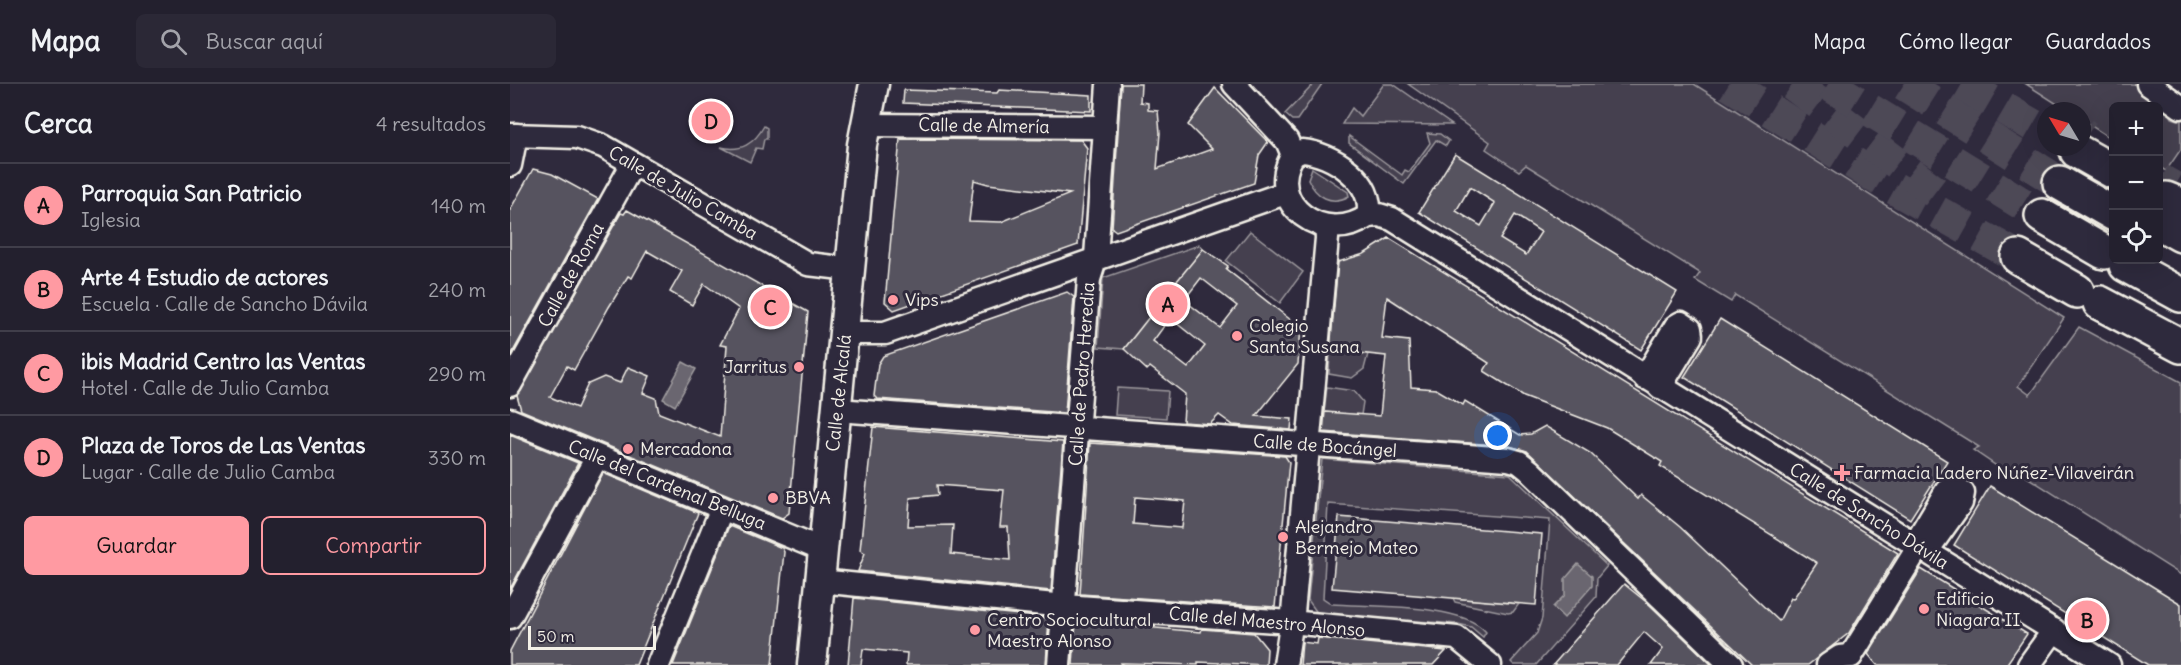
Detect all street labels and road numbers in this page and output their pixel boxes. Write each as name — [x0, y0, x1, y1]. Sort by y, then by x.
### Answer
street label: Calle de Almería — [918, 113, 1050, 138]
street label: Calle de Julio Camba — [604, 140, 762, 245]
street label: Calle de Roma — [532, 218, 609, 331]
street label: Calle de Pedro Heredia — [1064, 281, 1099, 467]
street label: Calle de Alcalá — [821, 333, 856, 453]
street label: Calle de Bocángel — [1252, 429, 1398, 462]
street label: Calle del Cardenal Belluga — [565, 434, 769, 535]
street label: Calle de Sancho Dávila — [1785, 457, 1953, 574]
street label: Calle del Maestro Alonso — [1168, 601, 1366, 642]

